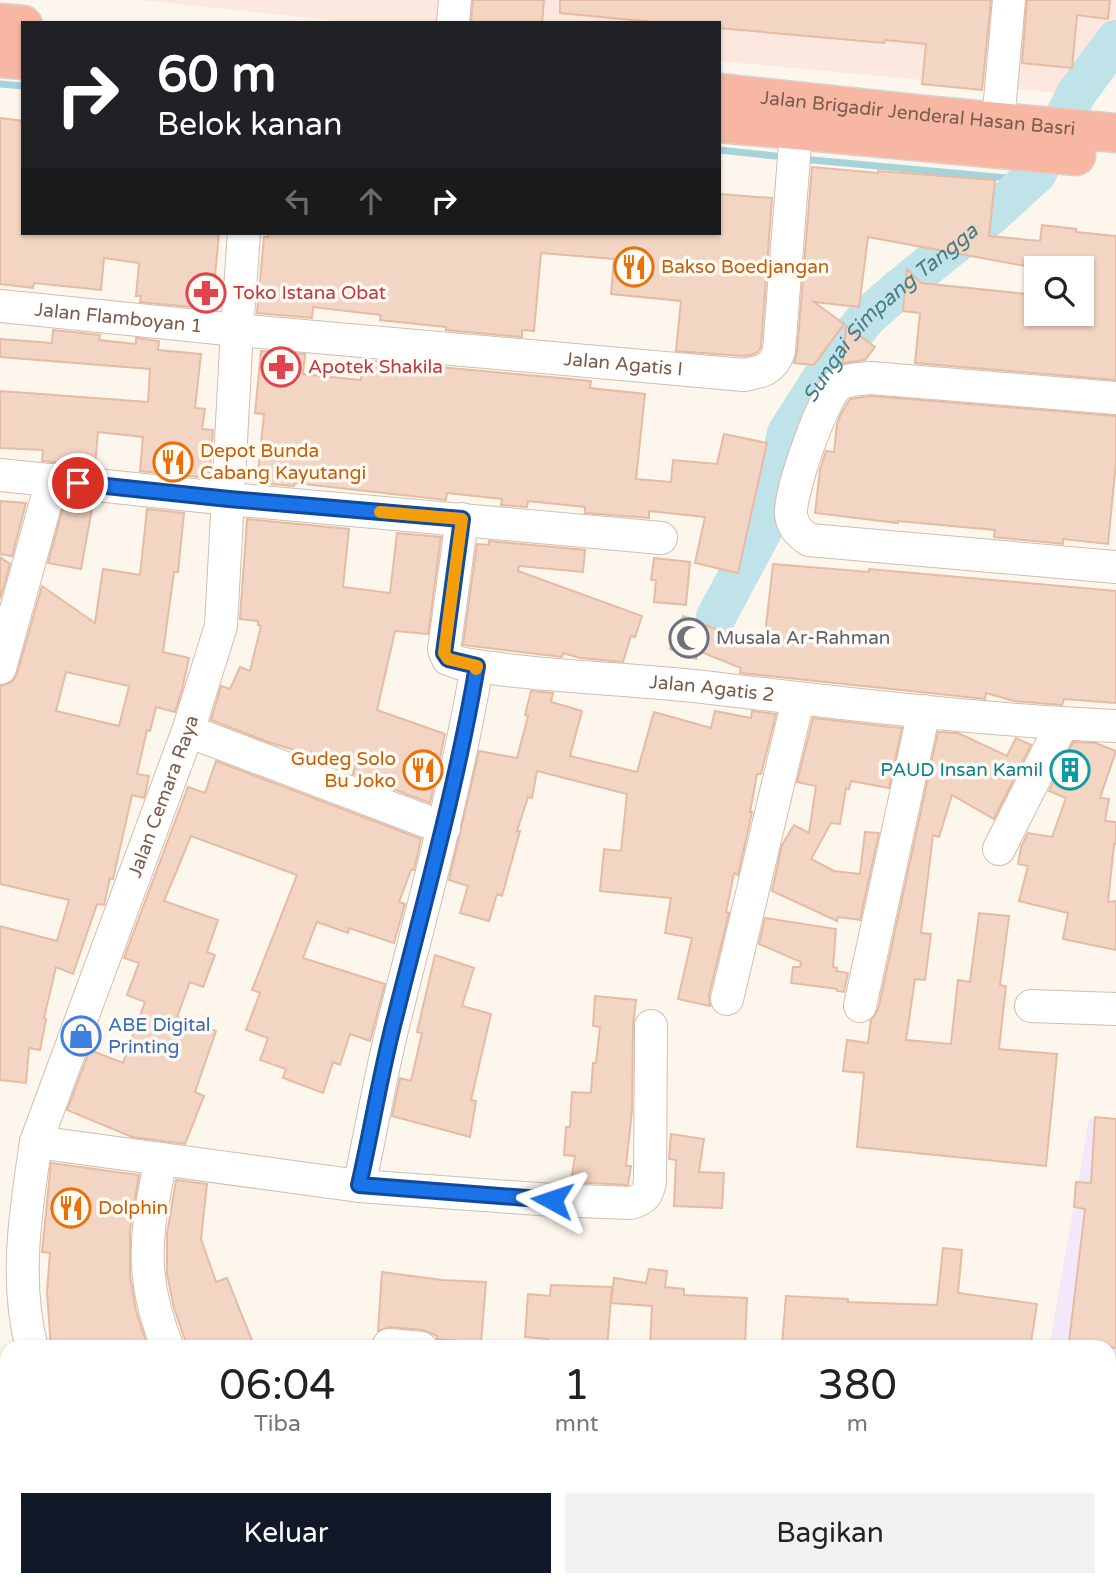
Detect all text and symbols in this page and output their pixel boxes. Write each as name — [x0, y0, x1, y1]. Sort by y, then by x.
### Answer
text: 60 m — [157, 46, 276, 105]
icon: right — [42, 49, 133, 140]
street label: Jalan Brigadir Jenderal Hasan Basri — [759, 87, 1076, 140]
text: Belok kanan — [157, 106, 342, 144]
icon: left — [279, 182, 317, 220]
icon: ahead — [352, 182, 390, 220]
icon: right — [425, 182, 463, 220]
water label: Sungai Simpang Tangga — [797, 218, 984, 407]
restaurant icon: Bakso Boedjangan — [613, 246, 655, 288]
place label: Bakso Boedjangan — [661, 256, 829, 278]
map controls — [1024, 256, 1094, 326]
button: search — [1024, 256, 1094, 326]
pharmacy icon: Toko Istana Obat — [185, 272, 227, 314]
place label: Toko Istana Obat — [233, 282, 386, 304]
street label: Jalan Flamboyan 1 — [33, 299, 203, 337]
pharmacy icon: Apotek Shakila — [260, 346, 302, 388]
street label: Jalan Agatis I — [563, 348, 684, 381]
place label: Apotek Shakila — [308, 356, 443, 378]
place label: Depot Bunda Cabang Kayutangi — [200, 440, 366, 484]
restaurant icon: Depot Bunda Cabang Kayutangi — [152, 441, 194, 483]
pin — [48, 453, 108, 513]
icon: arrive — [59, 464, 97, 502]
mosque icon: Musala Ar-Rahman — [668, 617, 710, 659]
place label: Musala Ar-Rahman — [716, 627, 890, 649]
street label: Jalan Agatis 2 — [648, 671, 776, 706]
street label: Jalan Cemara Raya — [124, 713, 203, 880]
place label: Gudeg Solo Bu Joko — [291, 748, 396, 792]
restaurant icon: Gudeg Solo Bu Joko — [402, 749, 444, 791]
building icon: PAUD Insan Kamil — [1049, 749, 1091, 791]
place label: PAUD Insan Kamil — [880, 759, 1043, 781]
place label: ABE Digital Printing — [108, 1014, 211, 1058]
shop icon: ABE Digital Printing — [60, 1015, 102, 1057]
position arrow — [515, 1163, 589, 1237]
restaurant icon: Dolphin — [50, 1187, 92, 1229]
place label: Dolphin — [98, 1197, 168, 1219]
text: 06:04 — [219, 1360, 336, 1411]
text: 1 — [563, 1360, 590, 1411]
text: 380 — [818, 1360, 897, 1411]
text: Tiba — [254, 1410, 301, 1438]
text: mnt — [555, 1410, 598, 1438]
text: m — [847, 1410, 868, 1438]
button: Keluar — [21, 1493, 551, 1573]
button: Bagikan — [565, 1493, 1095, 1573]

